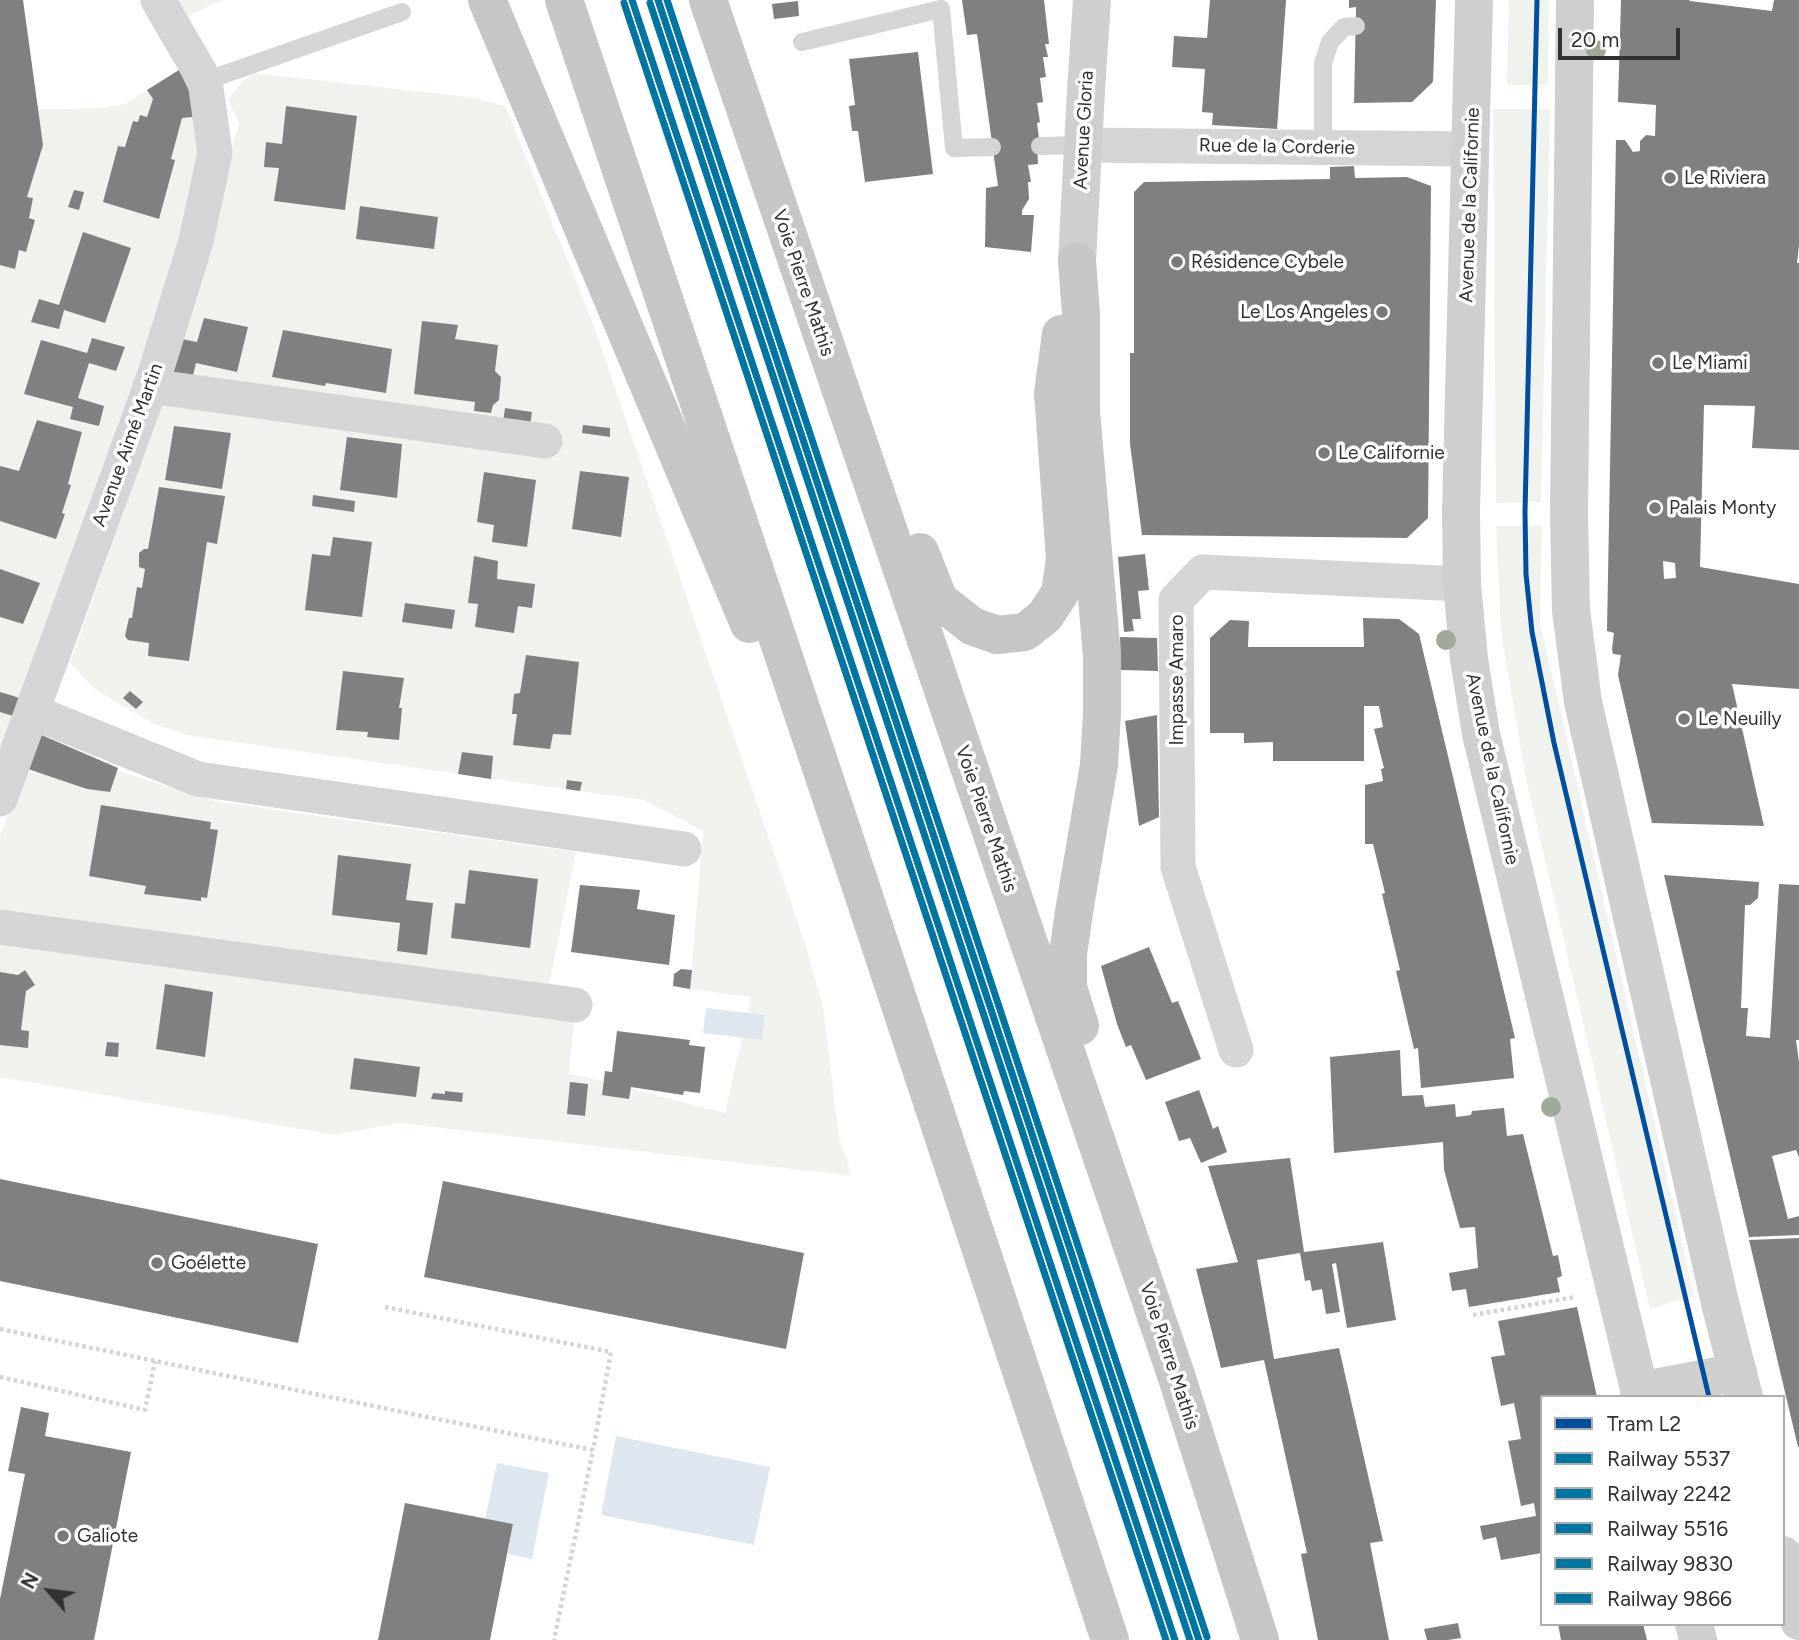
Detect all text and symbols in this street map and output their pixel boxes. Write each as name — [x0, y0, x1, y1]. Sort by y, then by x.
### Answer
scale bar — [1561, 14, 1684, 58]
text: 20 m — [1571, 27, 1619, 52]
street label: Avenue Gloria — [1069, 70, 1099, 190]
street label: Avenue de la Californie — [1455, 107, 1485, 303]
street label: Rue de la Corderie — [1199, 134, 1355, 160]
place label: Le Riviera — [1684, 167, 1766, 189]
marker: Le Riviera — [1662, 170, 1678, 186]
street label: Voie Pierre Mathis — [767, 207, 839, 359]
place label: Résidence Cybele — [1191, 251, 1344, 273]
marker: Résidence Cybele — [1169, 254, 1185, 270]
place label: Le Los Angeles — [1240, 301, 1368, 323]
marker: Le Los Angeles — [1374, 304, 1390, 320]
place label: Le Miami — [1672, 352, 1748, 374]
marker: Le Miami — [1650, 355, 1666, 371]
street label: Avenue Aimé Martin — [88, 360, 168, 530]
place label: Le Californie — [1338, 442, 1445, 464]
marker: Le Californie — [1316, 445, 1332, 461]
place label: Palais Monty — [1669, 497, 1776, 519]
marker: Palais Monty — [1647, 500, 1663, 516]
street label: Impasse Amaro — [1166, 614, 1188, 746]
street label: Avenue de la Californie — [1461, 671, 1523, 867]
place label: Le Neuilly — [1698, 708, 1781, 730]
marker: Le Neuilly — [1676, 711, 1692, 727]
street label: Voie Pierre Mathis — [950, 743, 1022, 895]
place label: Goélette — [171, 1252, 246, 1274]
marker: Goélette — [149, 1255, 165, 1271]
street label: Voie Pierre Mathis — [1134, 1280, 1204, 1432]
legend — [1540, 1395, 1785, 1626]
text: Tram L2 — [1607, 1411, 1681, 1436]
text: Railway 5537 — [1607, 1446, 1730, 1471]
text: Railway 2242 — [1607, 1481, 1732, 1506]
text: Railway 5516 — [1607, 1516, 1728, 1541]
place label: Galiote — [77, 1525, 138, 1547]
marker: Galiote — [55, 1528, 71, 1544]
text: Railway 9830 — [1607, 1551, 1733, 1576]
north arrow — [14, 1556, 84, 1626]
text: N — [16, 1569, 44, 1593]
text: Railway 9866 — [1607, 1586, 1732, 1611]

